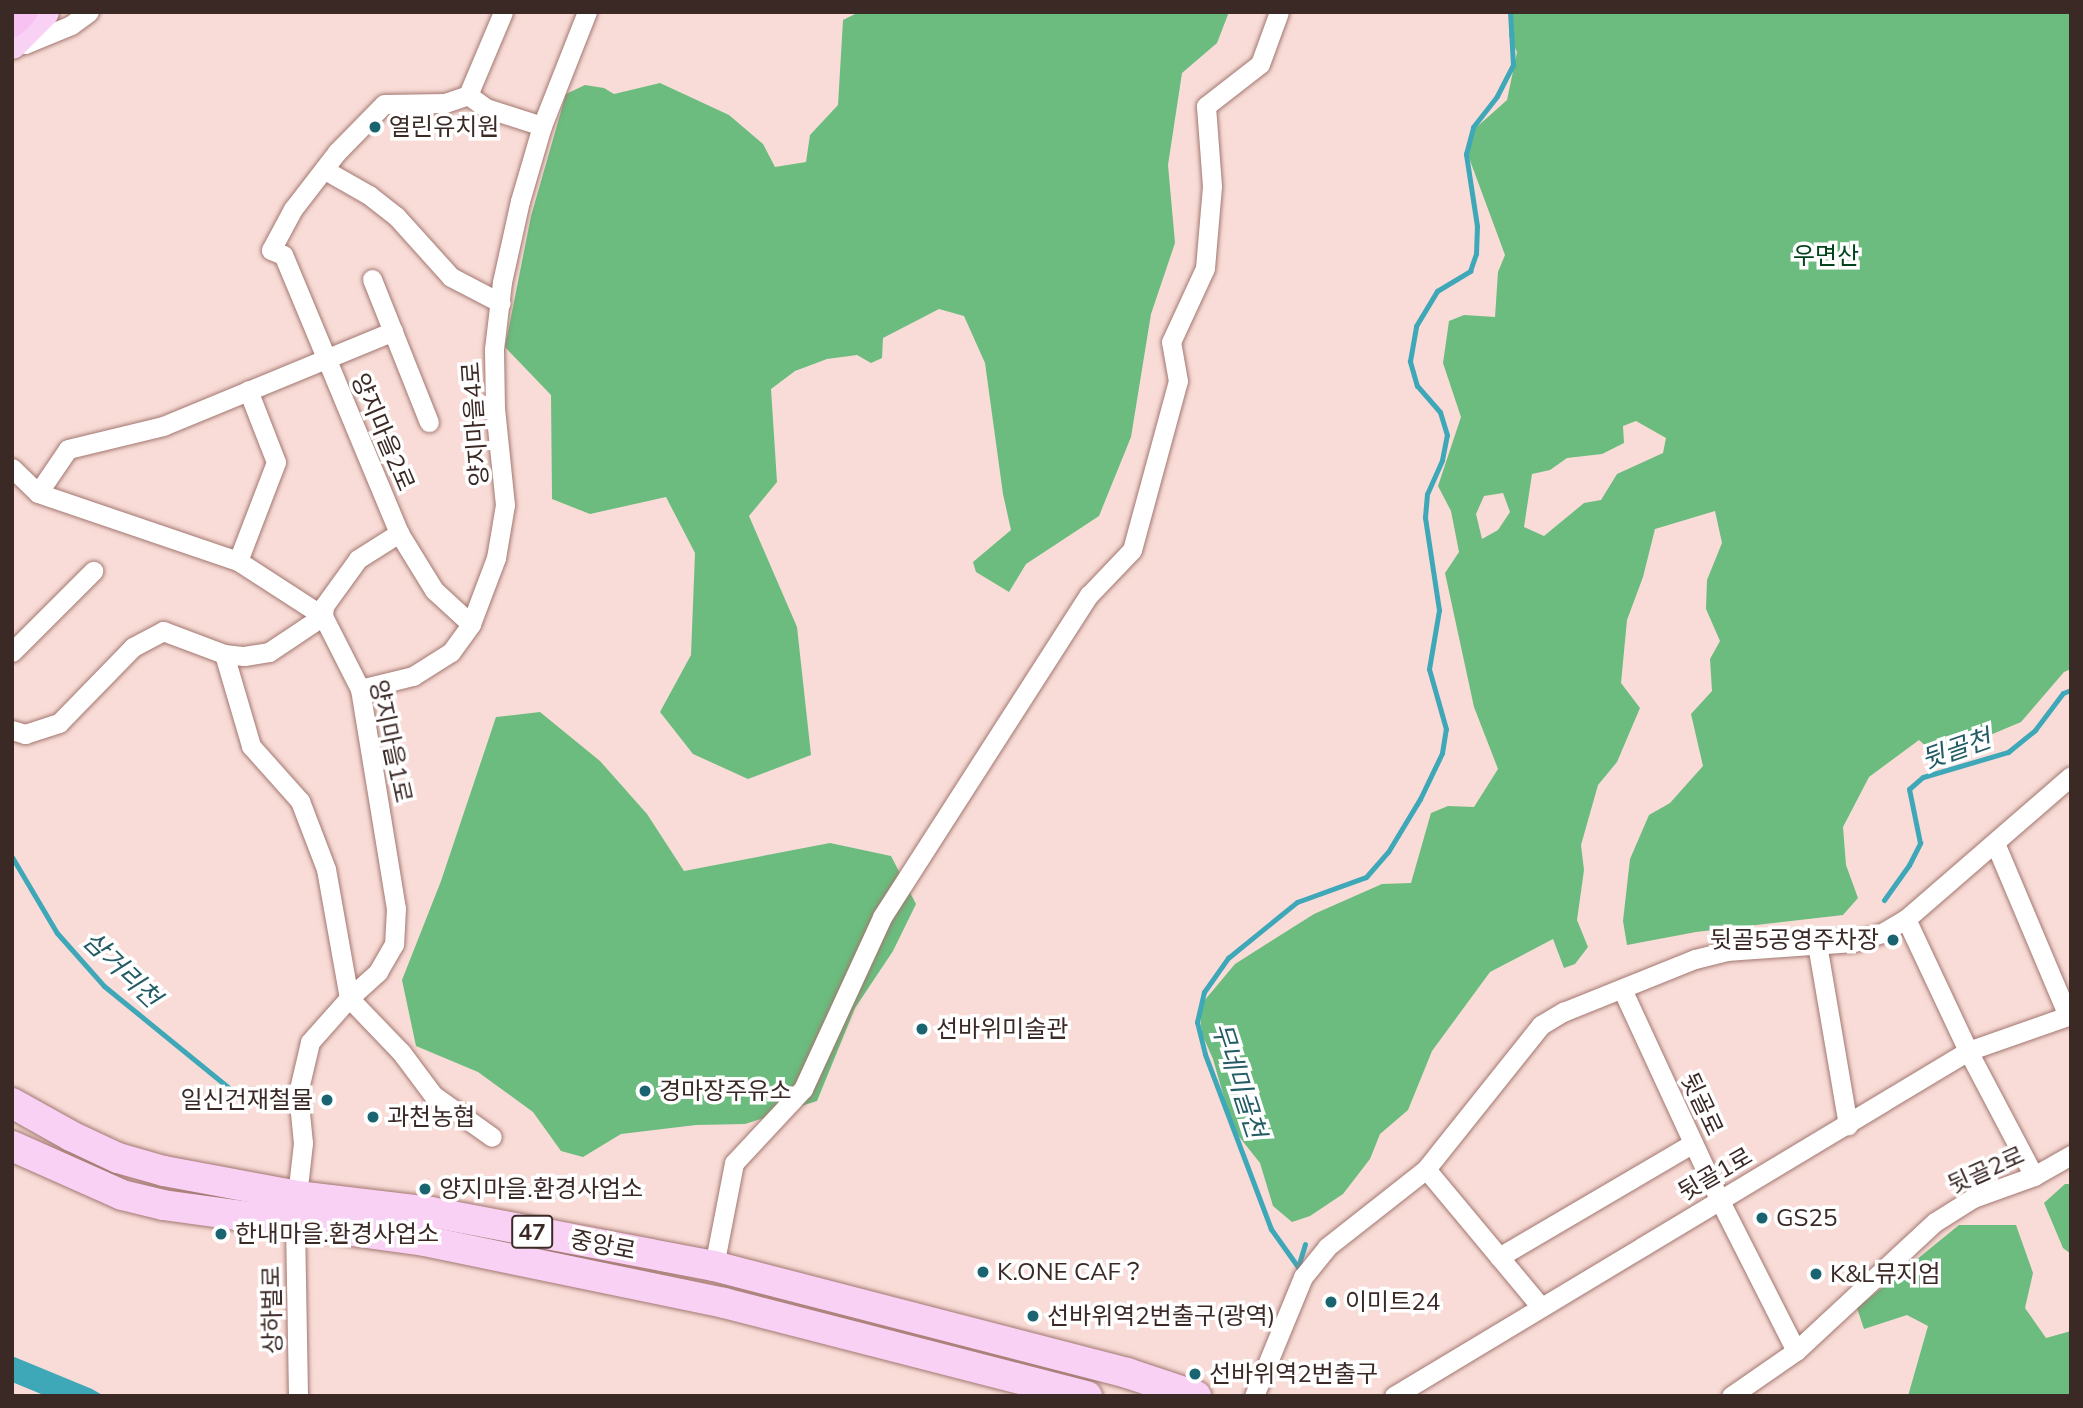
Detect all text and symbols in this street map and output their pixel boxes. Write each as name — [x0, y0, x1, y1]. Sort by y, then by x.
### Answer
place label: 열린유치원 — [389, 113, 499, 141]
marker: 열린유치원 — [367, 119, 383, 135]
park label: 우면산 — [1793, 242, 1859, 270]
street label: 양지마을4로 — [456, 361, 494, 487]
street label: 양지마을2로 — [345, 369, 421, 495]
street label: 양지마을1로 — [364, 677, 418, 805]
water label: 뒷골천 — [1917, 723, 1995, 775]
water label: 삼거리천 — [77, 925, 167, 1013]
place label: 뒷골5공영주차장 — [1710, 926, 1879, 954]
marker: 뒷골5공영주차장 — [1885, 932, 1901, 948]
place label: 선바위미술관 — [936, 1015, 1068, 1043]
water label: 무네미골천 — [1206, 1018, 1272, 1142]
marker: 선바위미술관 — [914, 1021, 930, 1037]
street label: 뒷골로 — [1675, 1068, 1729, 1140]
place label: 경마장주유소 — [659, 1077, 791, 1105]
marker: 경마장주유소 — [637, 1083, 653, 1099]
place label: 일신건재철물 — [181, 1086, 313, 1114]
marker: 일신건재철물 — [319, 1092, 335, 1108]
place label: 과천농협 — [387, 1103, 475, 1131]
marker: 과천농협 — [365, 1109, 381, 1125]
street label: 뒷골2로 — [1943, 1140, 2029, 1200]
street label: 뒷골1로 — [1673, 1141, 1757, 1207]
place label: 양지마을.환경사업소 — [439, 1175, 643, 1203]
marker: 양지마을.환경사업소 — [417, 1181, 433, 1197]
place label: GS25 — [1776, 1204, 1837, 1232]
marker: GS25 — [1754, 1210, 1770, 1226]
road number: 47 — [511, 1212, 553, 1252]
place label: 한내마을.환경사업소 — [235, 1220, 439, 1248]
street label: 중앙로 — [568, 1225, 638, 1265]
marker: 한내마을.환경사업소 — [213, 1226, 229, 1242]
place label: K.ONE CAF？ — [997, 1258, 1145, 1286]
place label: K&L뮤지엄 — [1830, 1260, 1941, 1288]
marker: K.ONE CAF？ — [975, 1264, 991, 1280]
street label: 상하벌로 — [257, 1266, 287, 1354]
marker: K&L뮤지엄 — [1808, 1266, 1824, 1282]
place label: 이미트24 — [1345, 1288, 1440, 1316]
marker: 이미트24 — [1323, 1294, 1339, 1310]
place label: 선바위역2번출구(광역) — [1047, 1302, 1275, 1330]
marker: 선바위역2번출구(광역) — [1025, 1308, 1041, 1324]
place label: 선바위역2번출구 — [1209, 1360, 1378, 1388]
marker: 선바위역2번출구 — [1187, 1366, 1203, 1382]

